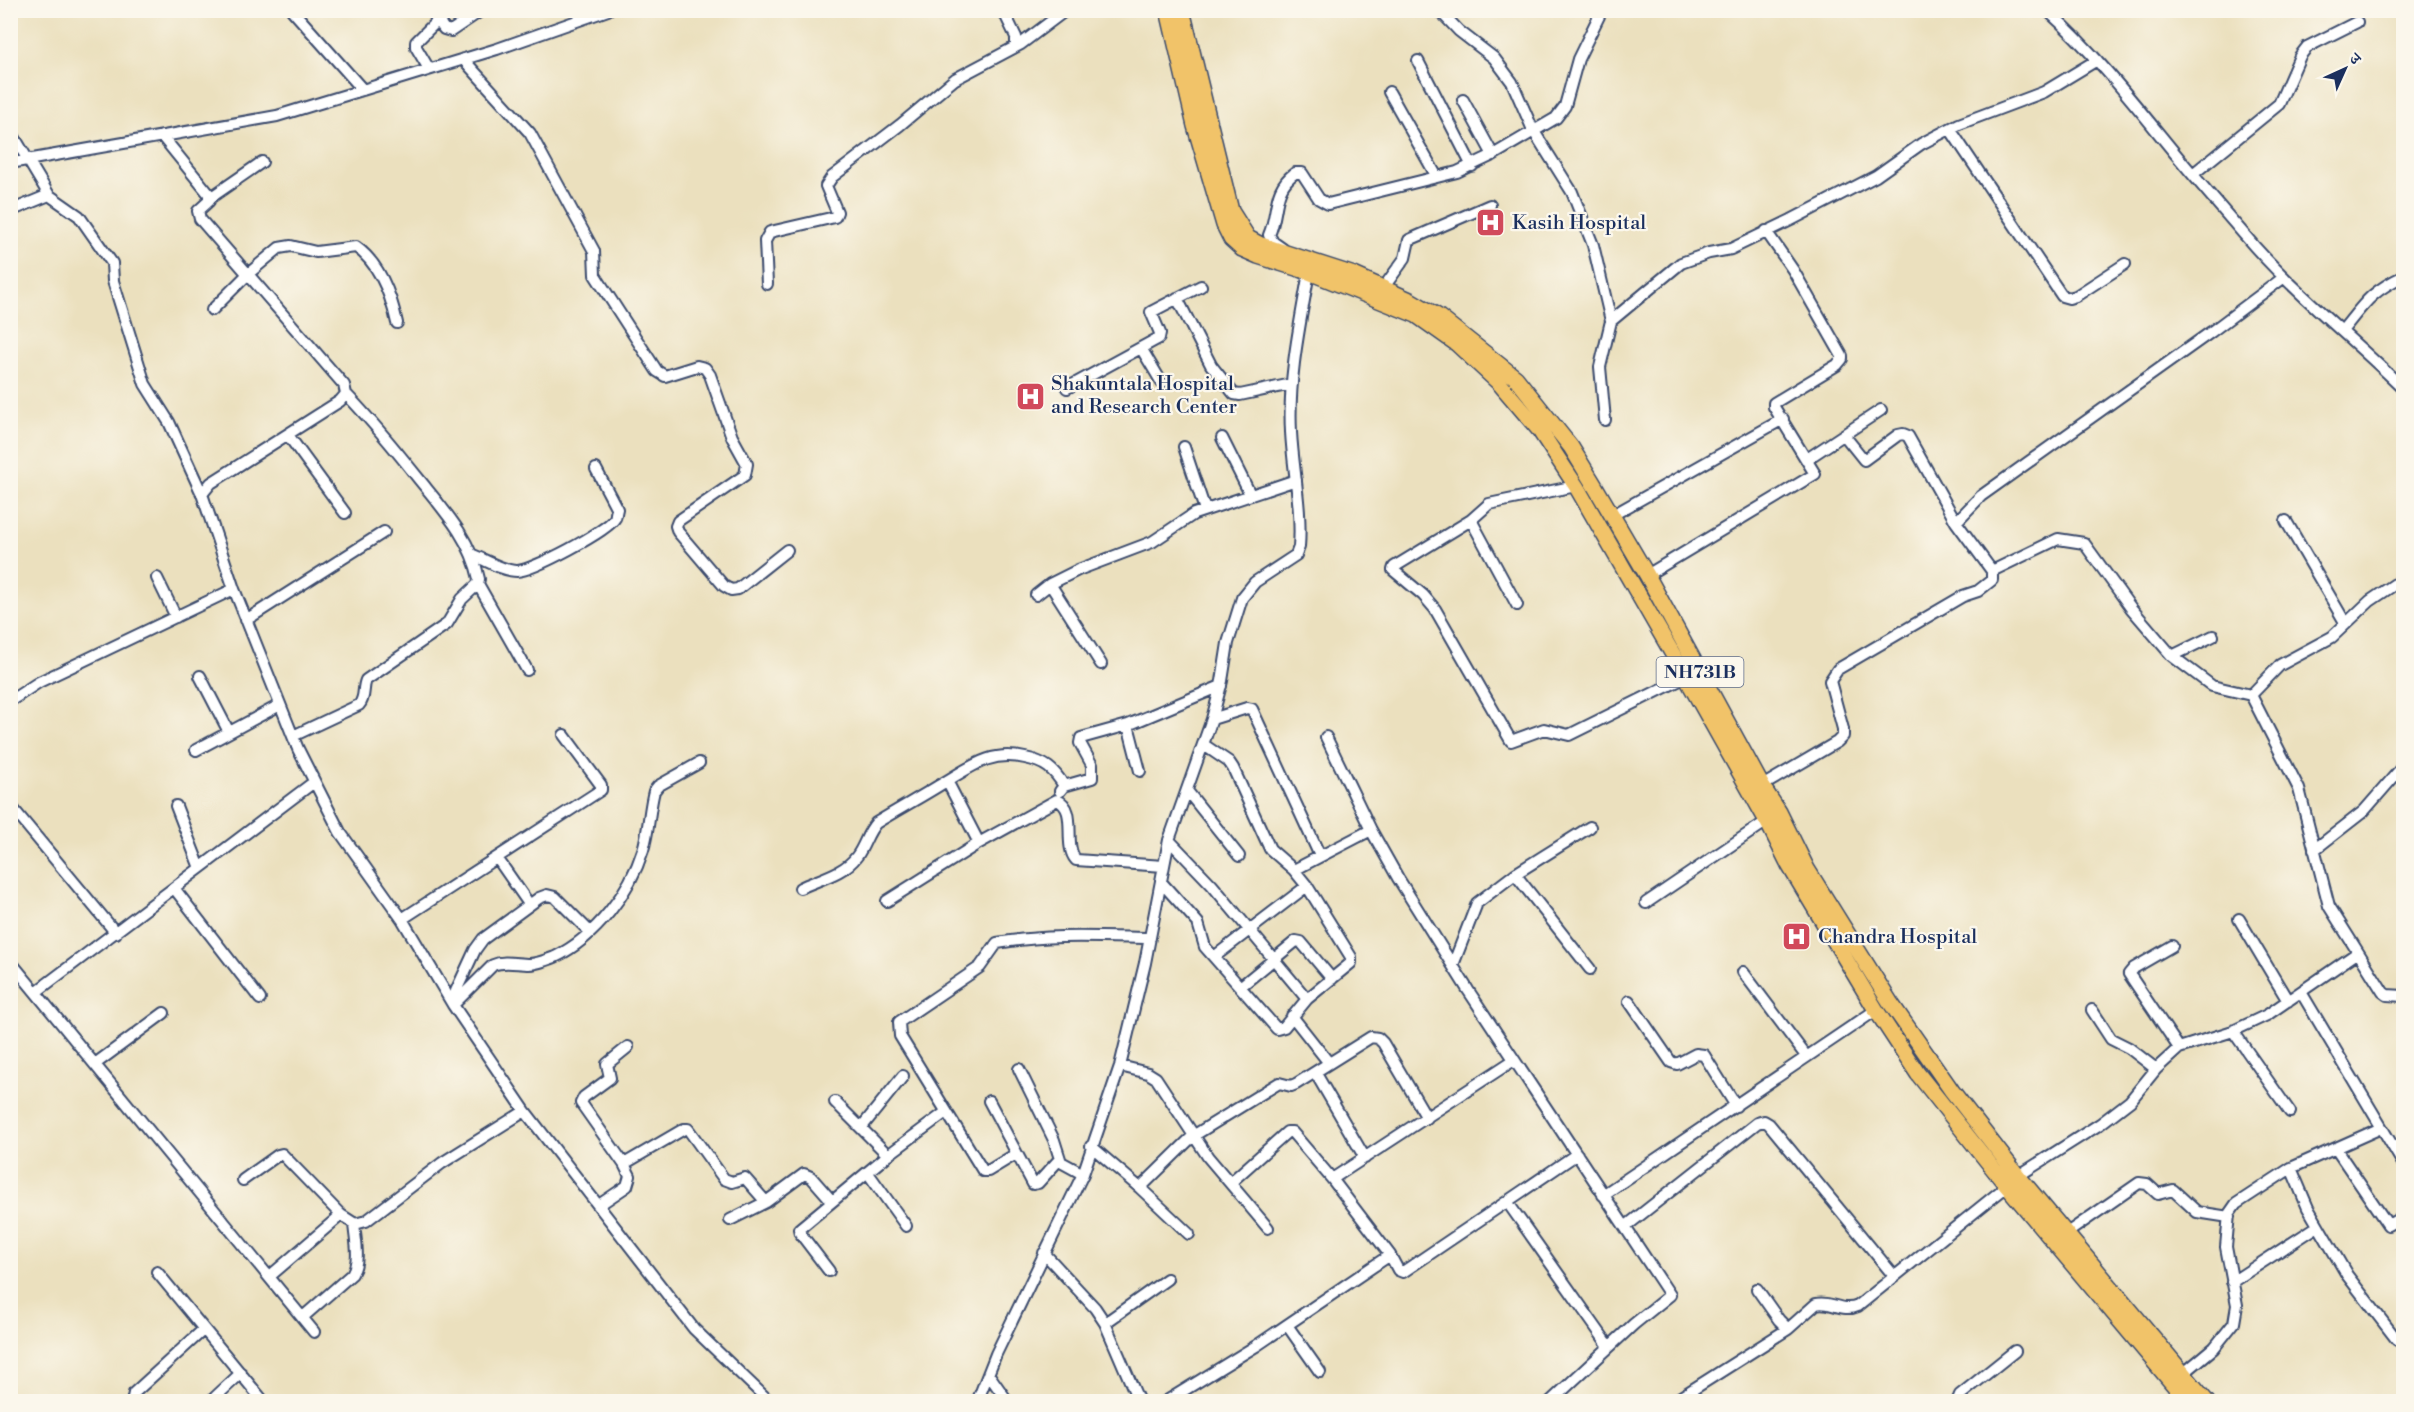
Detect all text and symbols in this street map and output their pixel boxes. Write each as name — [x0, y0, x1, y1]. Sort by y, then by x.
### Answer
north arrow — [2315, 39, 2375, 99]
text: उ — [2344, 48, 2366, 70]
hospital icon: Kasih Hospital — [1475, 207, 1507, 239]
place label: Kasih Hospital — [1512, 211, 1646, 236]
place label: Shakuntala Hospital and Research Center — [1051, 372, 1237, 420]
hospital icon: Shakuntala Hospital and Research Center — [1014, 380, 1046, 412]
road number: NH731B — [1656, 657, 1744, 687]
hospital icon: Chandra Hospital — [1781, 921, 1813, 953]
place label: Chandra Hospital — [1818, 925, 1977, 950]

